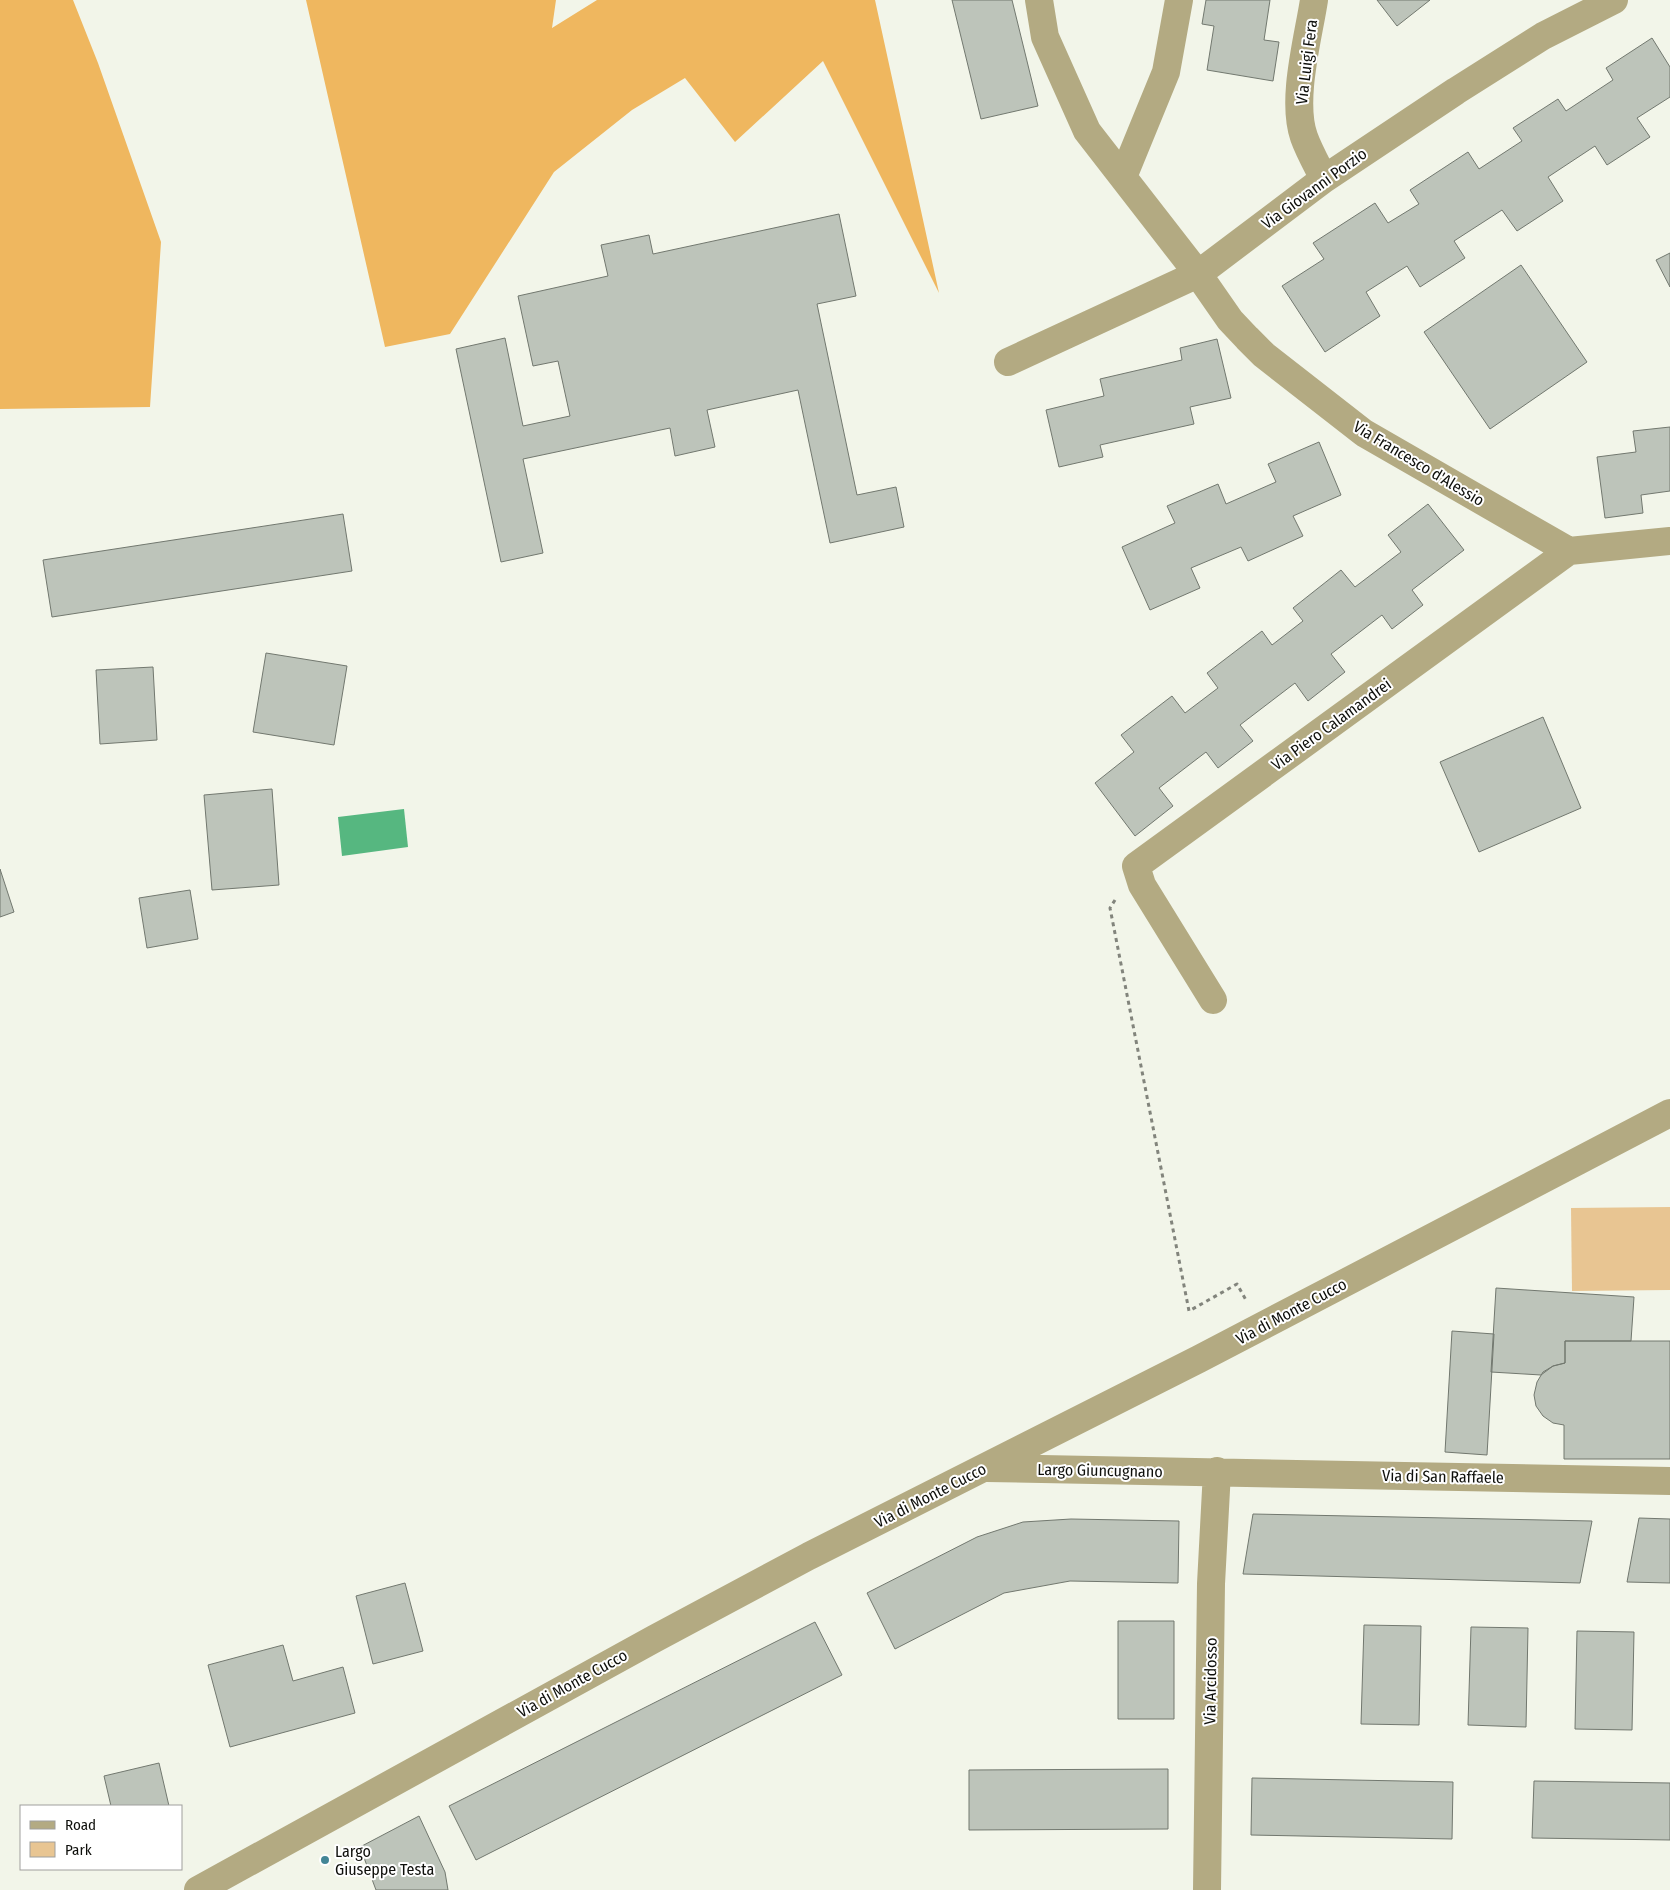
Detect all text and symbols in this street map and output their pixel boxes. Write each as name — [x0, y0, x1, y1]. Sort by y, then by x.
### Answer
street label: Via Luigi Fera — [1292, 18, 1321, 106]
street label: Via Giovanni Porzio — [1258, 144, 1371, 233]
street label: Via Francesco d'Alessio — [1350, 417, 1488, 510]
street label: Via Piero Calamandrei — [1268, 675, 1395, 774]
street label: Via di Monte Cucco — [1233, 1274, 1350, 1349]
street label: Via di Monte Cucco — [871, 1459, 989, 1532]
street label: Largo Giuncugnano — [1037, 1460, 1163, 1481]
street label: Via di San Raffaele — [1382, 1466, 1504, 1487]
street label: Via Arcidosso — [1200, 1637, 1221, 1725]
street label: Via di Monte Cucco — [514, 1645, 631, 1722]
legend — [20, 1805, 182, 1870]
text: Road — [65, 1816, 96, 1834]
text: Park — [65, 1841, 92, 1859]
place label: Largo Giuseppe Testa — [335, 1842, 434, 1879]
marker: Largo Giuseppe Testa — [319, 1854, 331, 1866]

